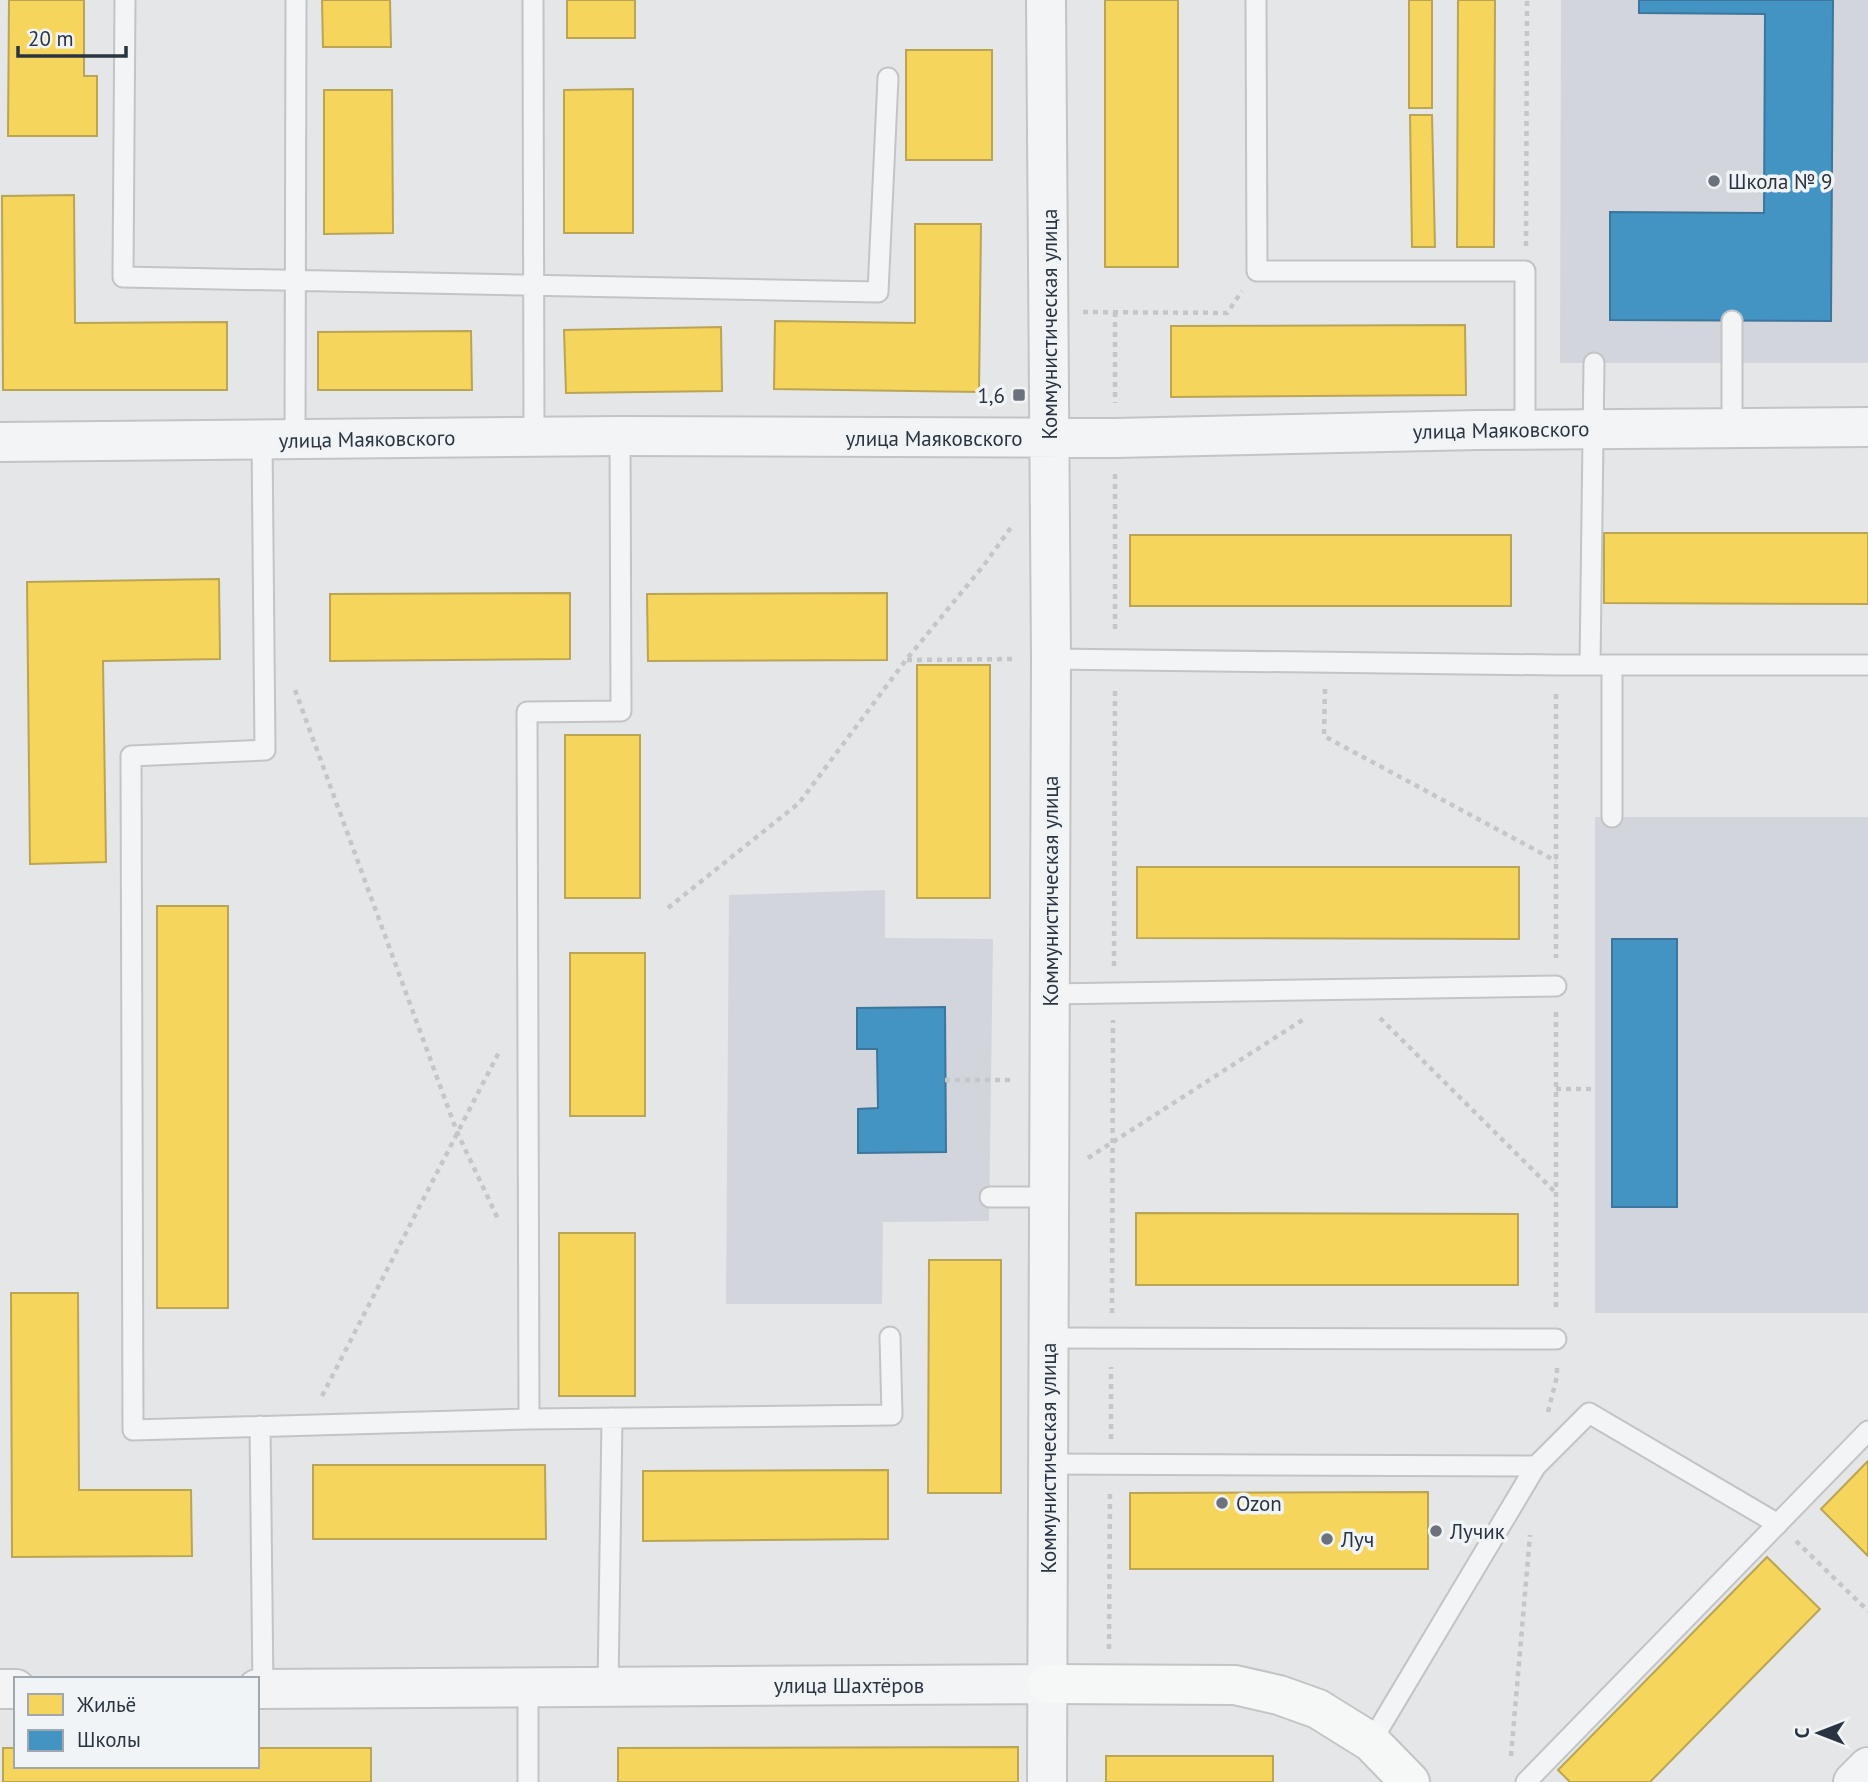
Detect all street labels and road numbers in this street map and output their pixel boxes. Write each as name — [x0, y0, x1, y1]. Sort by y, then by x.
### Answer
street label: Коммунистическая улица — [1036, 208, 1063, 440]
street label: улица Маяковского — [1412, 415, 1590, 445]
street label: улица Маяковского — [278, 424, 456, 454]
street label: улица Маяковского — [846, 425, 1022, 452]
street label: Коммунистическая улица — [1037, 775, 1064, 1007]
street label: Коммунистическая улица — [1035, 1342, 1062, 1574]
street label: улица Шахтёров — [774, 1672, 924, 1699]

